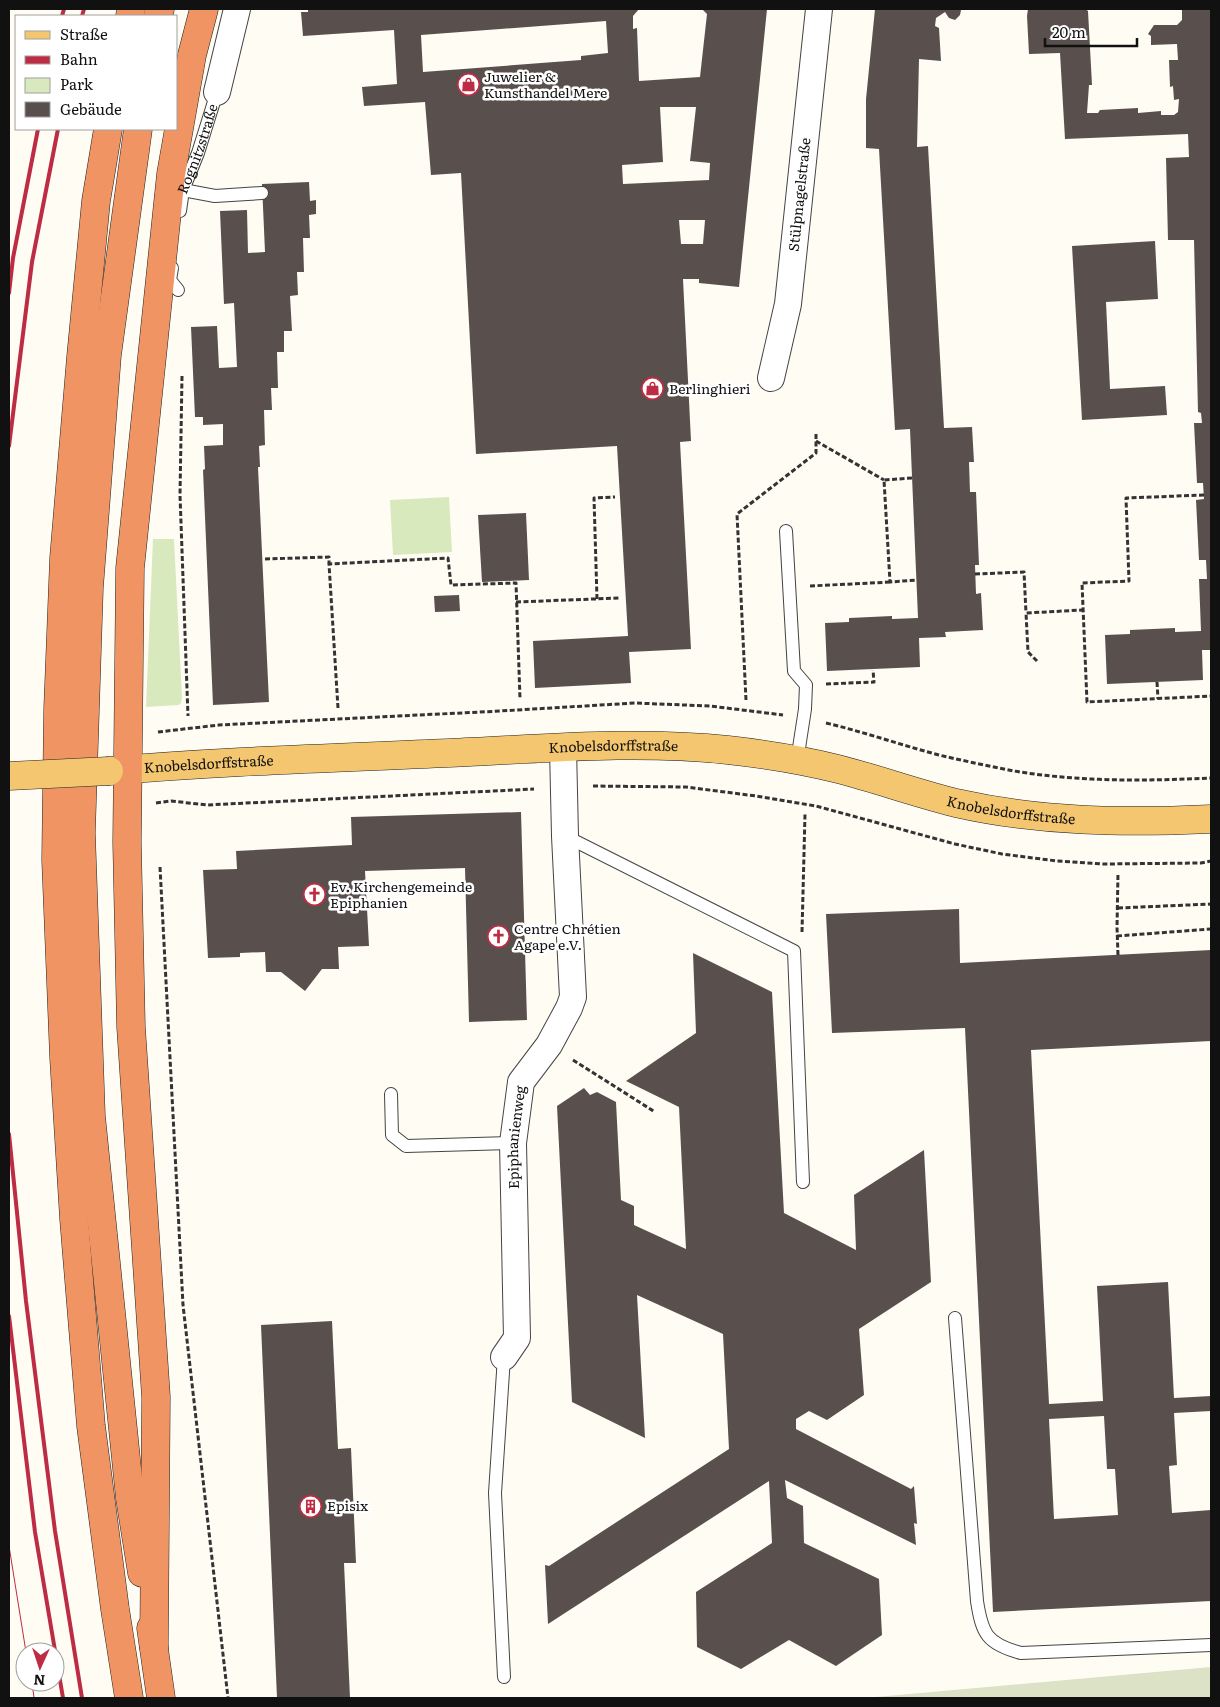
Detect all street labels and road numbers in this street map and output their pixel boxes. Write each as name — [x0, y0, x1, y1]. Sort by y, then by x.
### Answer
street label: Rognitzstraße — [172, 101, 222, 196]
street label: Stülpnagelstraße — [783, 136, 814, 252]
street label: Knobelsdorffstraße — [548, 734, 679, 757]
street label: Knobelsdorffstraße — [143, 749, 274, 777]
street label: Knobelsdorffstraße — [945, 790, 1076, 828]
street label: Epiphanienweg — [502, 1084, 529, 1189]

